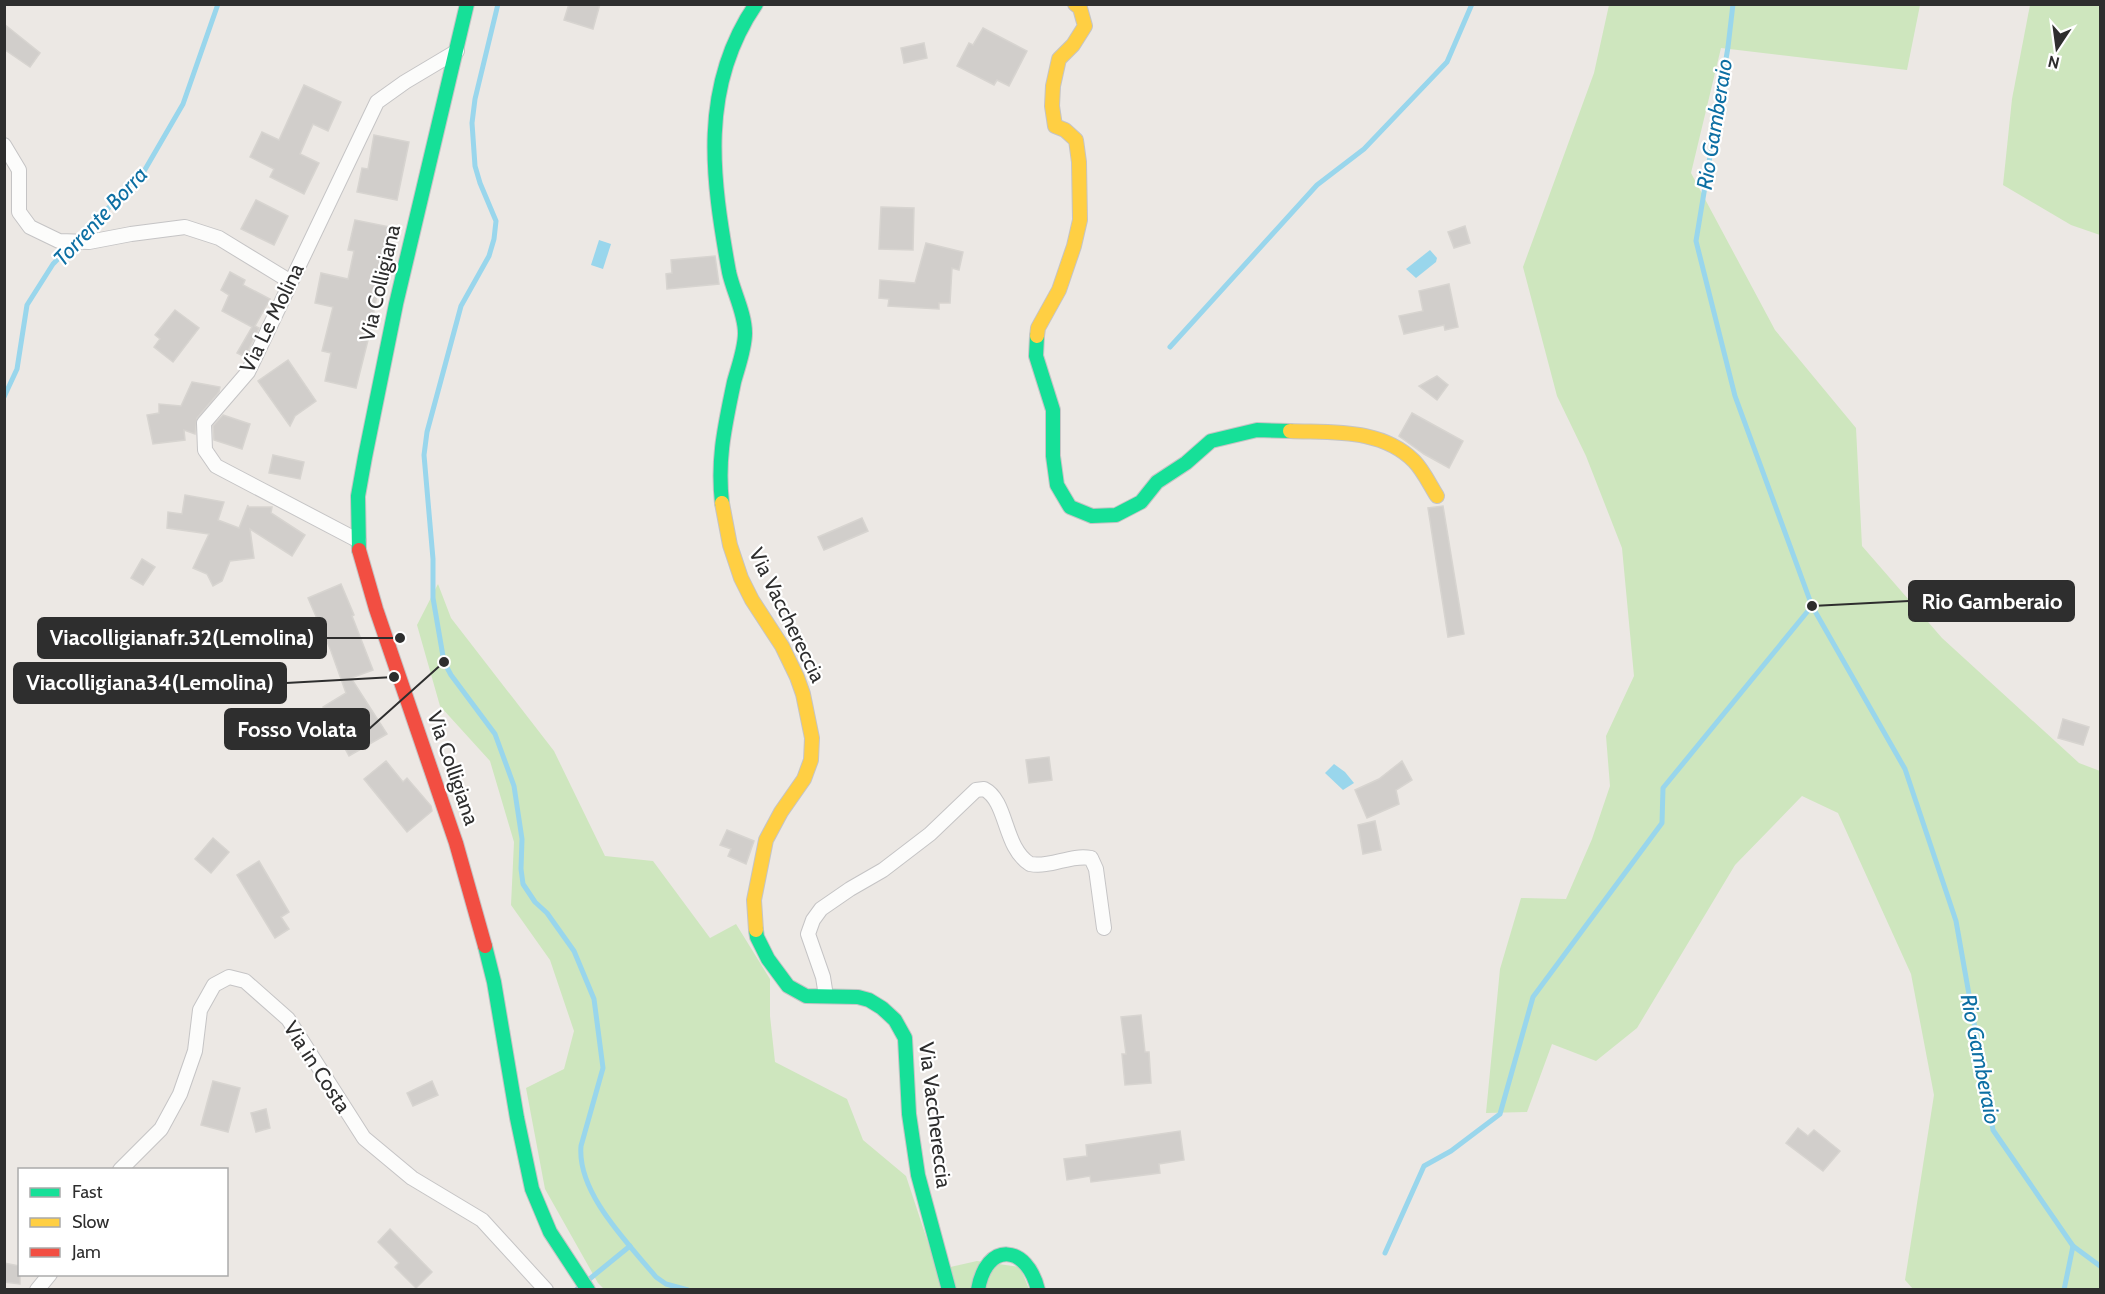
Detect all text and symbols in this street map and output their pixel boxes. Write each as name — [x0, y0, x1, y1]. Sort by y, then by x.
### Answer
north arrow — [2027, 18, 2087, 78]
text: N — [2046, 52, 2061, 73]
water label: Rio Gamberaio — [1691, 57, 1738, 191]
water label: Torrente Borra — [48, 161, 153, 272]
street label: Via Colligiana — [354, 222, 405, 344]
street label: Via Le Molina — [234, 259, 309, 376]
street label: Via Vacchereccia — [744, 543, 831, 686]
callout: Rio Gamberaio — [1909, 581, 2074, 621]
text: Rio Gamberaio — [1922, 588, 2062, 615]
callout: Viacolligianafr.32(Lemolina) — [38, 618, 326, 658]
text: Viacolligianafr.32(Lemolina) — [50, 624, 314, 651]
callout: Viacolligiana34(Lemolina) — [14, 663, 286, 703]
text: Viacolligiana34(Lemolina) — [26, 669, 274, 696]
street label: Via Colligiana — [422, 708, 485, 828]
callout: Fosso Volata — [225, 709, 369, 749]
text: Fosso Volata — [237, 716, 357, 743]
water label: Rio Gamberaio — [1955, 992, 2006, 1126]
street label: Via in Costa — [279, 1016, 356, 1117]
street label: Via Vacchereccia — [914, 1041, 957, 1189]
legend — [18, 1168, 228, 1276]
text: Fast — [72, 1181, 103, 1203]
text: Slow — [72, 1211, 109, 1233]
text: Jam — [71, 1241, 101, 1263]

